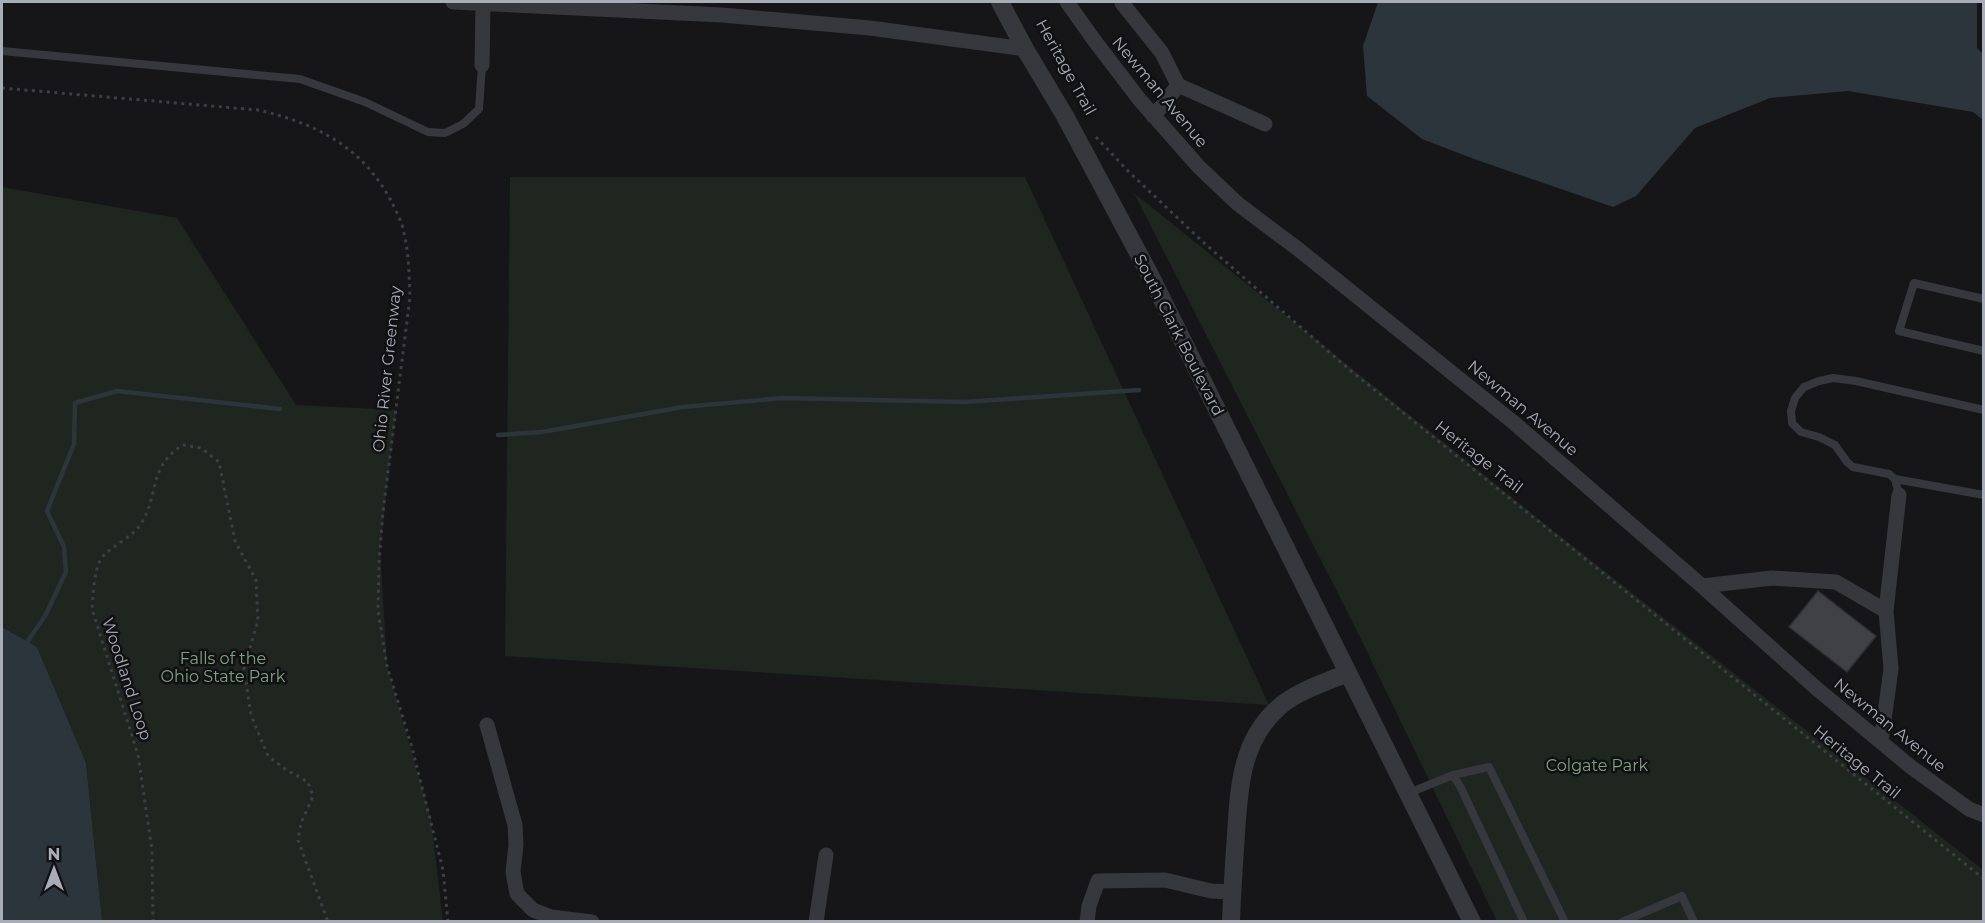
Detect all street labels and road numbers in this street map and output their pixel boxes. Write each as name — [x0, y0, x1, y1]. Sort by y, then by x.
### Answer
street label: Heritage Trail — [1032, 16, 1100, 118]
street label: Newman Avenue — [1108, 33, 1212, 151]
street label: South Clark Boulevard — [1130, 251, 1228, 419]
street label: Ohio River Greenway — [369, 284, 405, 453]
street label: Newman Avenue — [1464, 356, 1582, 460]
street label: Heritage Trail — [1431, 417, 1527, 497]
street label: Woodland Loop — [98, 615, 156, 743]
street label: Newman Avenue — [1830, 674, 1950, 776]
street label: Heritage Trail — [1810, 721, 1904, 803]

